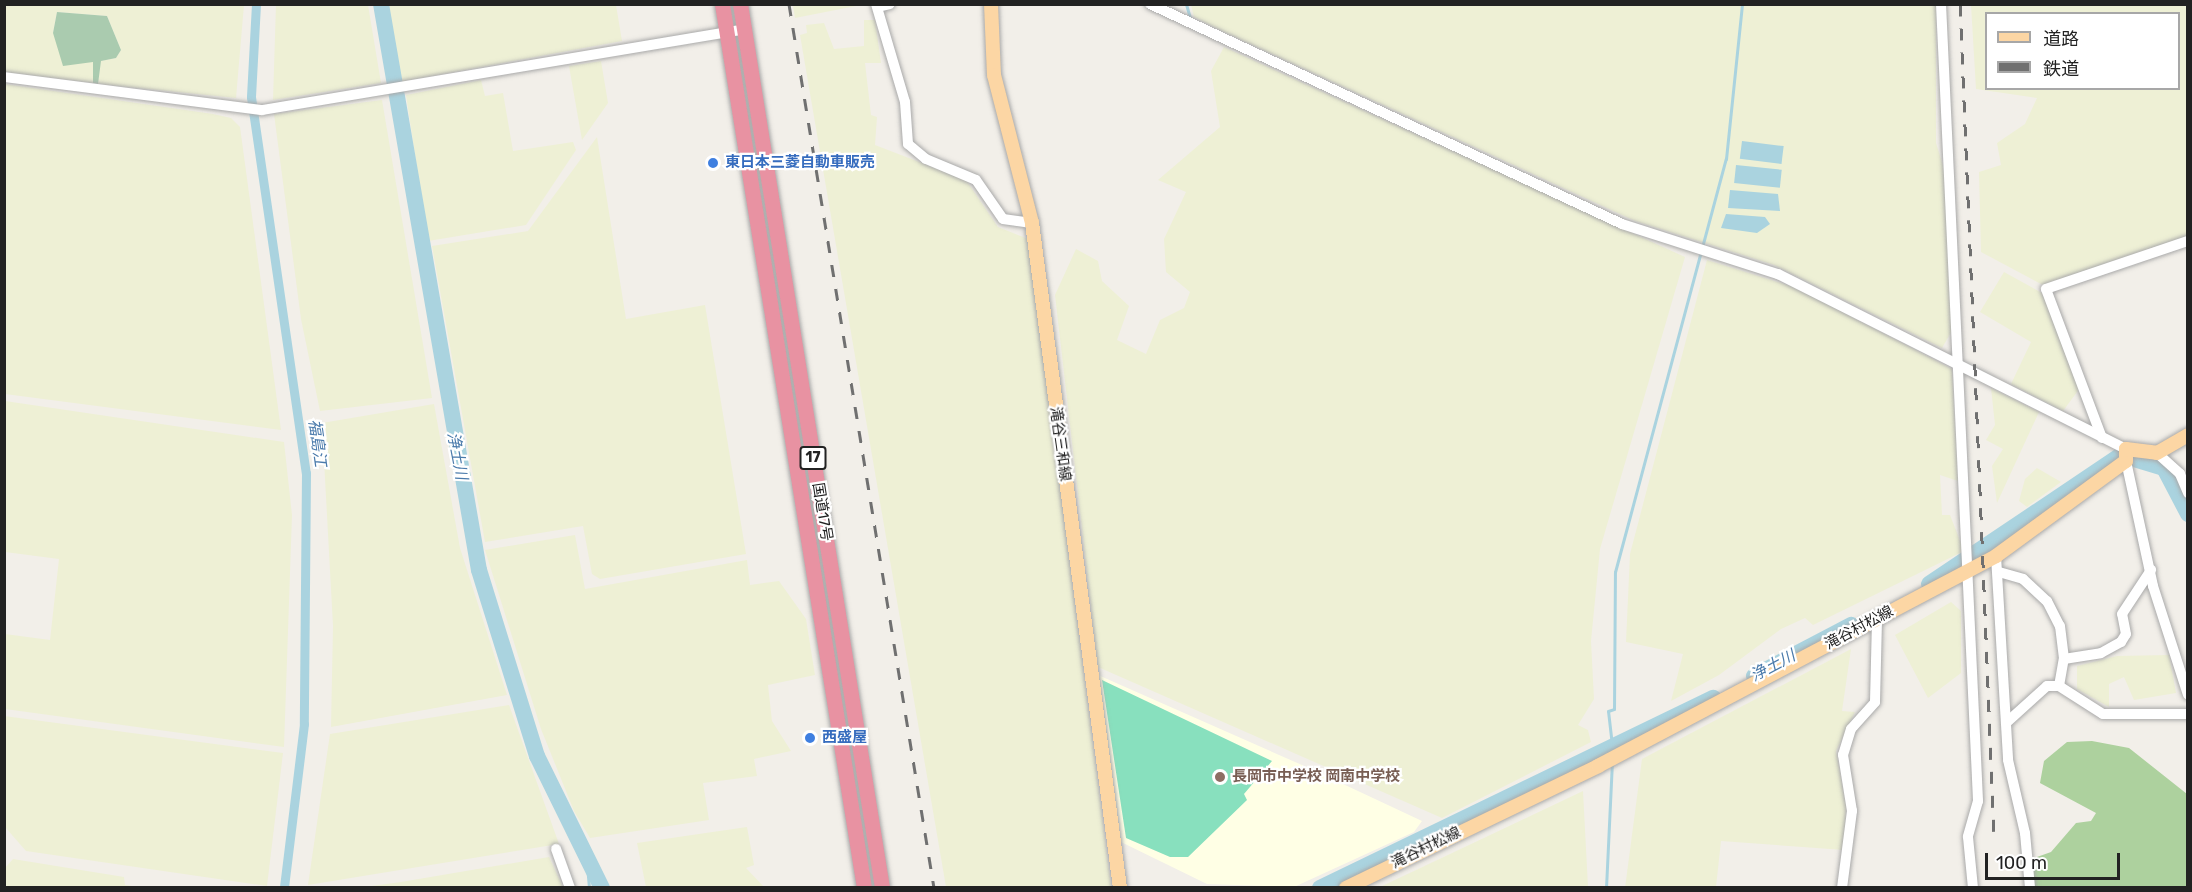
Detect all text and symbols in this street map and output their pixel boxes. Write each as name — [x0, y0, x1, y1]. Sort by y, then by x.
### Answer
legend — [1985, 12, 2180, 90]
text: 道路 — [2043, 28, 2079, 50]
text: 鉄道 — [2043, 58, 2079, 80]
place label: 東日本三菱自動車販売 — [725, 154, 875, 172]
marker: 東日本三菱自動車販売 — [706, 156, 720, 170]
street label: 滝谷三和線 — [1046, 406, 1074, 482]
water label: 福島江 — [304, 418, 330, 468]
water label: 浄土川 — [443, 431, 471, 481]
road number: 17 — [800, 447, 826, 469]
street label: 国道17号 — [808, 481, 836, 543]
street label: 滝谷村松線 — [1822, 602, 1896, 654]
water label: 浄土川 — [1747, 646, 1799, 686]
place label: 西盛屋 — [822, 729, 867, 747]
marker: 西盛屋 — [803, 731, 817, 745]
place label: 長岡市中学校 岡南中学校 — [1232, 768, 1400, 786]
marker: 長岡市中学校 岡南中学校 — [1213, 770, 1227, 784]
street label: 滝谷村松線 — [1388, 823, 1464, 873]
scale bar — [1988, 841, 2123, 879]
text: 100 m — [1996, 852, 2047, 874]

